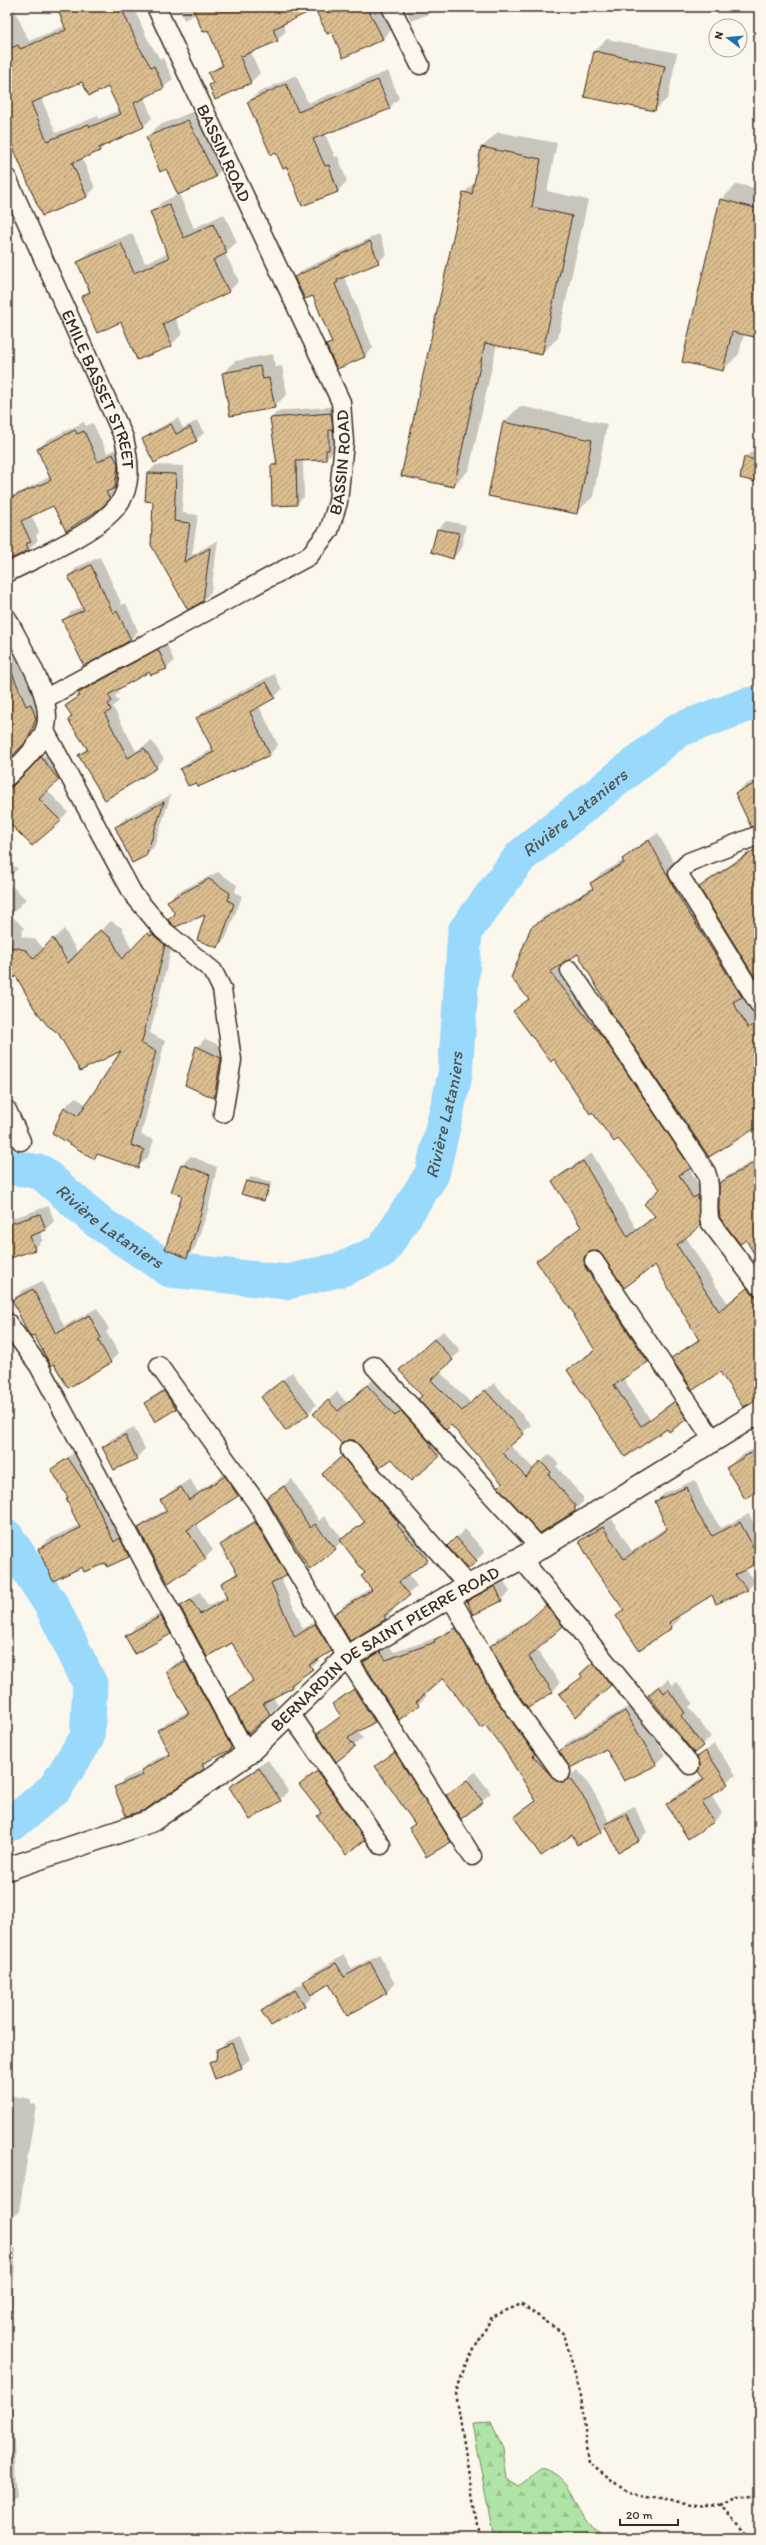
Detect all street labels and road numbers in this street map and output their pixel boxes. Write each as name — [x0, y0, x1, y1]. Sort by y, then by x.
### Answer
street label: BASSIN ROAD — [193, 101, 255, 205]
street label: EMILE BASSET STREET — [58, 307, 139, 470]
street label: BASSIN ROAD — [325, 409, 354, 517]
street label: BERNARDIN DE SAINT PIERRE ROAD — [266, 1562, 503, 1736]

